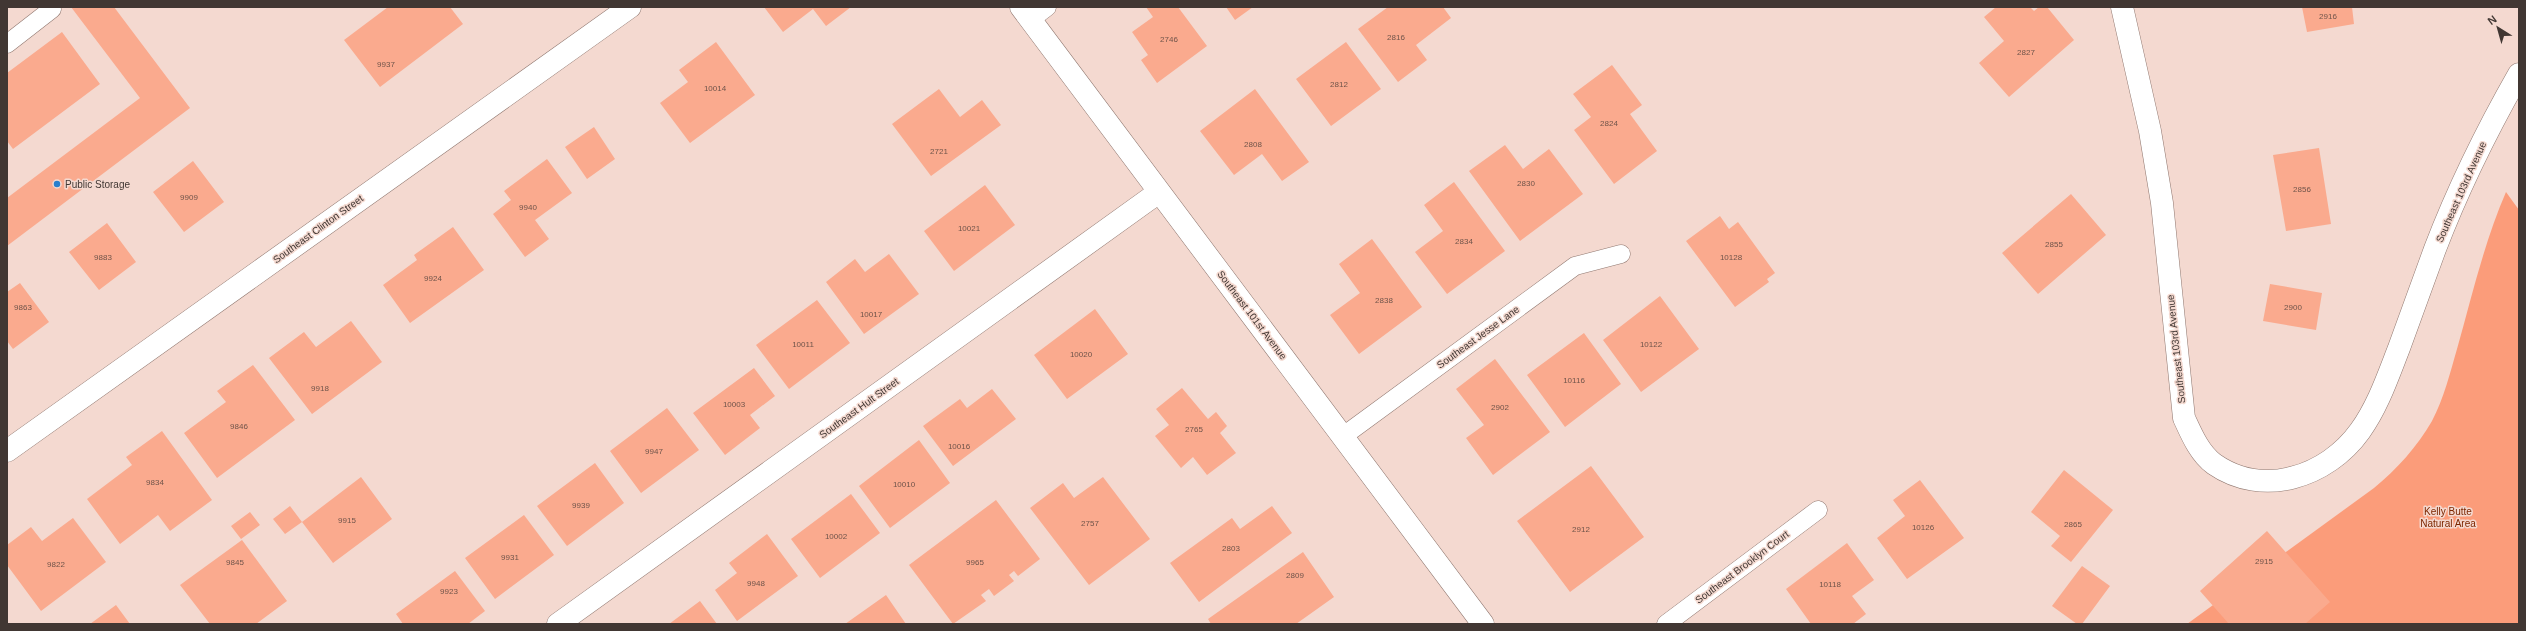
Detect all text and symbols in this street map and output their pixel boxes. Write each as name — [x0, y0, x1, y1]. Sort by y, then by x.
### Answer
north arrow — [2478, 8, 2518, 48]
house number: 2916 — [2319, 12, 2337, 21]
text: N — [2485, 13, 2499, 27]
house number: 2816 — [1387, 33, 1405, 42]
house number: 2746 — [1160, 35, 1178, 44]
house number: 2827 — [2017, 48, 2035, 57]
house number: 9937 — [377, 60, 395, 69]
house number: 2812 — [1330, 80, 1348, 89]
house number: 10014 — [704, 84, 727, 93]
house number: 2824 — [1600, 119, 1618, 128]
street label: Southeast 103rd Avenue — [2434, 139, 2488, 244]
house number: 2808 — [1244, 140, 1262, 149]
house number: 2721 — [930, 147, 948, 156]
marker: Public Storage — [52, 179, 62, 189]
place label: Public Storage — [65, 179, 130, 190]
house number: 2830 — [1517, 179, 1535, 188]
house number: 2856 — [2293, 185, 2311, 194]
house number: 9909 — [180, 193, 198, 202]
street label: Southeast Clinton Street — [271, 193, 365, 265]
house number: 9940 — [519, 203, 537, 212]
house number: 10021 — [958, 224, 981, 233]
house number: 2834 — [1455, 237, 1473, 246]
house number: 2855 — [2045, 240, 2063, 249]
house number: 9883 — [94, 253, 112, 262]
house number: 10128 — [1720, 253, 1743, 262]
street label: Southeast 101st Avenue — [1215, 268, 1289, 362]
house number: 9924 — [424, 274, 442, 283]
street label: Southeast 103rd Avenue — [2165, 294, 2187, 404]
house number: 2838 — [1375, 296, 1393, 305]
house number: 9863 — [14, 303, 32, 312]
street label: Southeast Jesse Lane — [1435, 303, 1522, 371]
house number: 2900 — [2284, 303, 2302, 312]
house number: 10017 — [860, 310, 883, 319]
house number: 10011 — [792, 340, 814, 349]
house number: 10122 — [1640, 340, 1663, 349]
house number: 10020 — [1070, 350, 1093, 359]
street label: Southeast Hult Street — [817, 375, 901, 440]
house number: 10116 — [1563, 376, 1585, 385]
house number: 9918 — [311, 384, 329, 393]
house number: 10003 — [723, 400, 746, 409]
house number: 2902 — [1491, 403, 1509, 412]
house number: 9846 — [230, 422, 248, 431]
house number: 2765 — [1185, 425, 1203, 434]
house number: 10016 — [948, 442, 971, 451]
house number: 9947 — [645, 447, 663, 456]
house number: 9834 — [146, 478, 164, 487]
house number: 10010 — [893, 480, 916, 489]
house number: 9939 — [572, 501, 590, 510]
park label: Kelly Butte Natural Area — [2420, 506, 2476, 529]
house number: 9915 — [338, 516, 356, 525]
house number: 2757 — [1081, 519, 1099, 528]
house number: 2865 — [2064, 520, 2082, 529]
house number: 10126 — [1912, 523, 1935, 532]
house number: 2912 — [1572, 525, 1590, 534]
street label: Southeast Brooklyn Court — [1693, 528, 1791, 606]
house number: 10002 — [825, 532, 848, 541]
house number: 2803 — [1222, 544, 1240, 553]
house number: 9931 — [501, 553, 519, 562]
house number: 2915 — [2255, 557, 2273, 566]
house number: 9845 — [226, 558, 244, 567]
house number: 9965 — [966, 558, 984, 567]
house number: 9822 — [47, 560, 65, 569]
house number: 2809 — [1286, 571, 1304, 580]
house number: 9948 — [747, 579, 765, 588]
house number: 10118 — [1819, 580, 1841, 589]
house number: 9923 — [440, 587, 458, 596]

